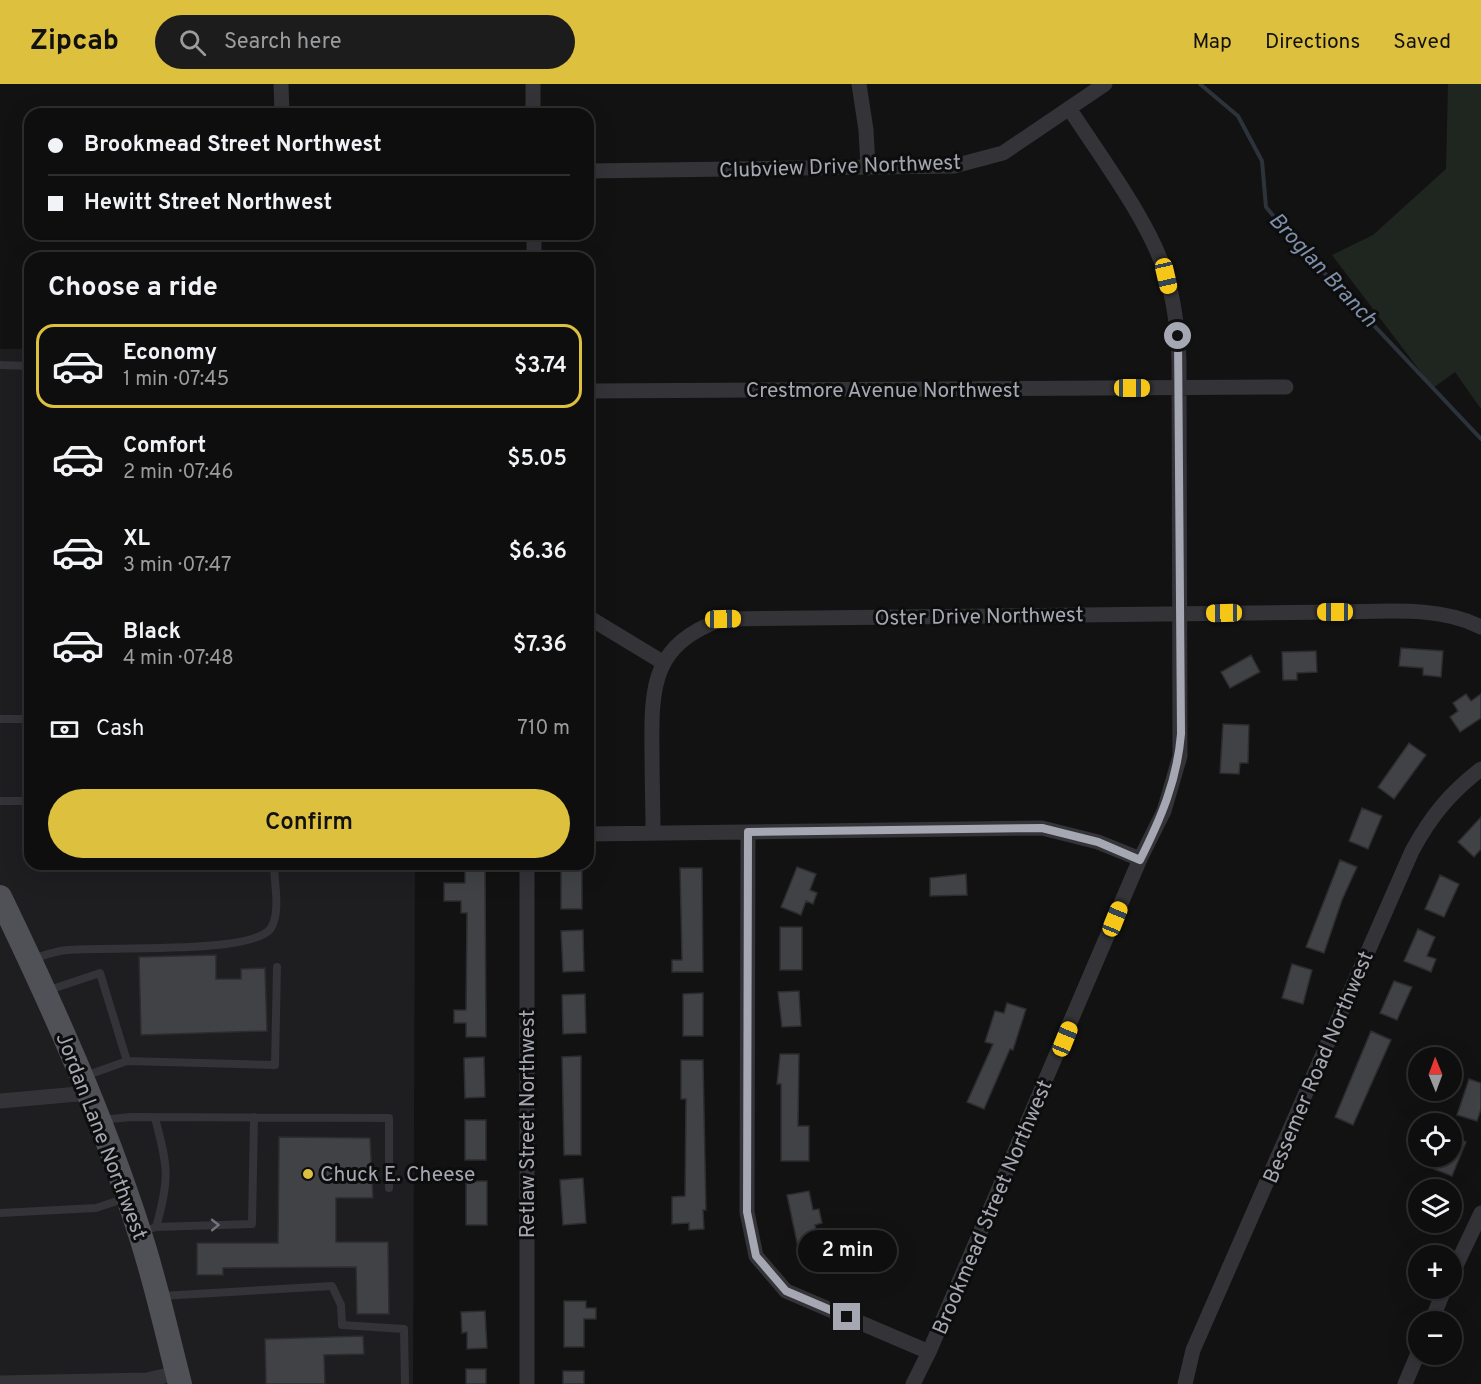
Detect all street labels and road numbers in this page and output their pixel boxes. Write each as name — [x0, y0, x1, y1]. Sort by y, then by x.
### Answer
street label: Clubview Drive Northwest — [719, 150, 961, 185]
street label: Crestmore Avenue Northwest — [746, 378, 1020, 405]
street label: Oster Drive Northwest — [874, 602, 1084, 633]
street label: Bessemer Road Northwest — [1258, 947, 1381, 1188]
street label: Retlaw Street Northwest — [515, 1010, 542, 1238]
street label: Jordan Lane Northwest — [49, 1029, 153, 1244]
street label: Brookmead Street Northwest — [927, 1076, 1059, 1339]

